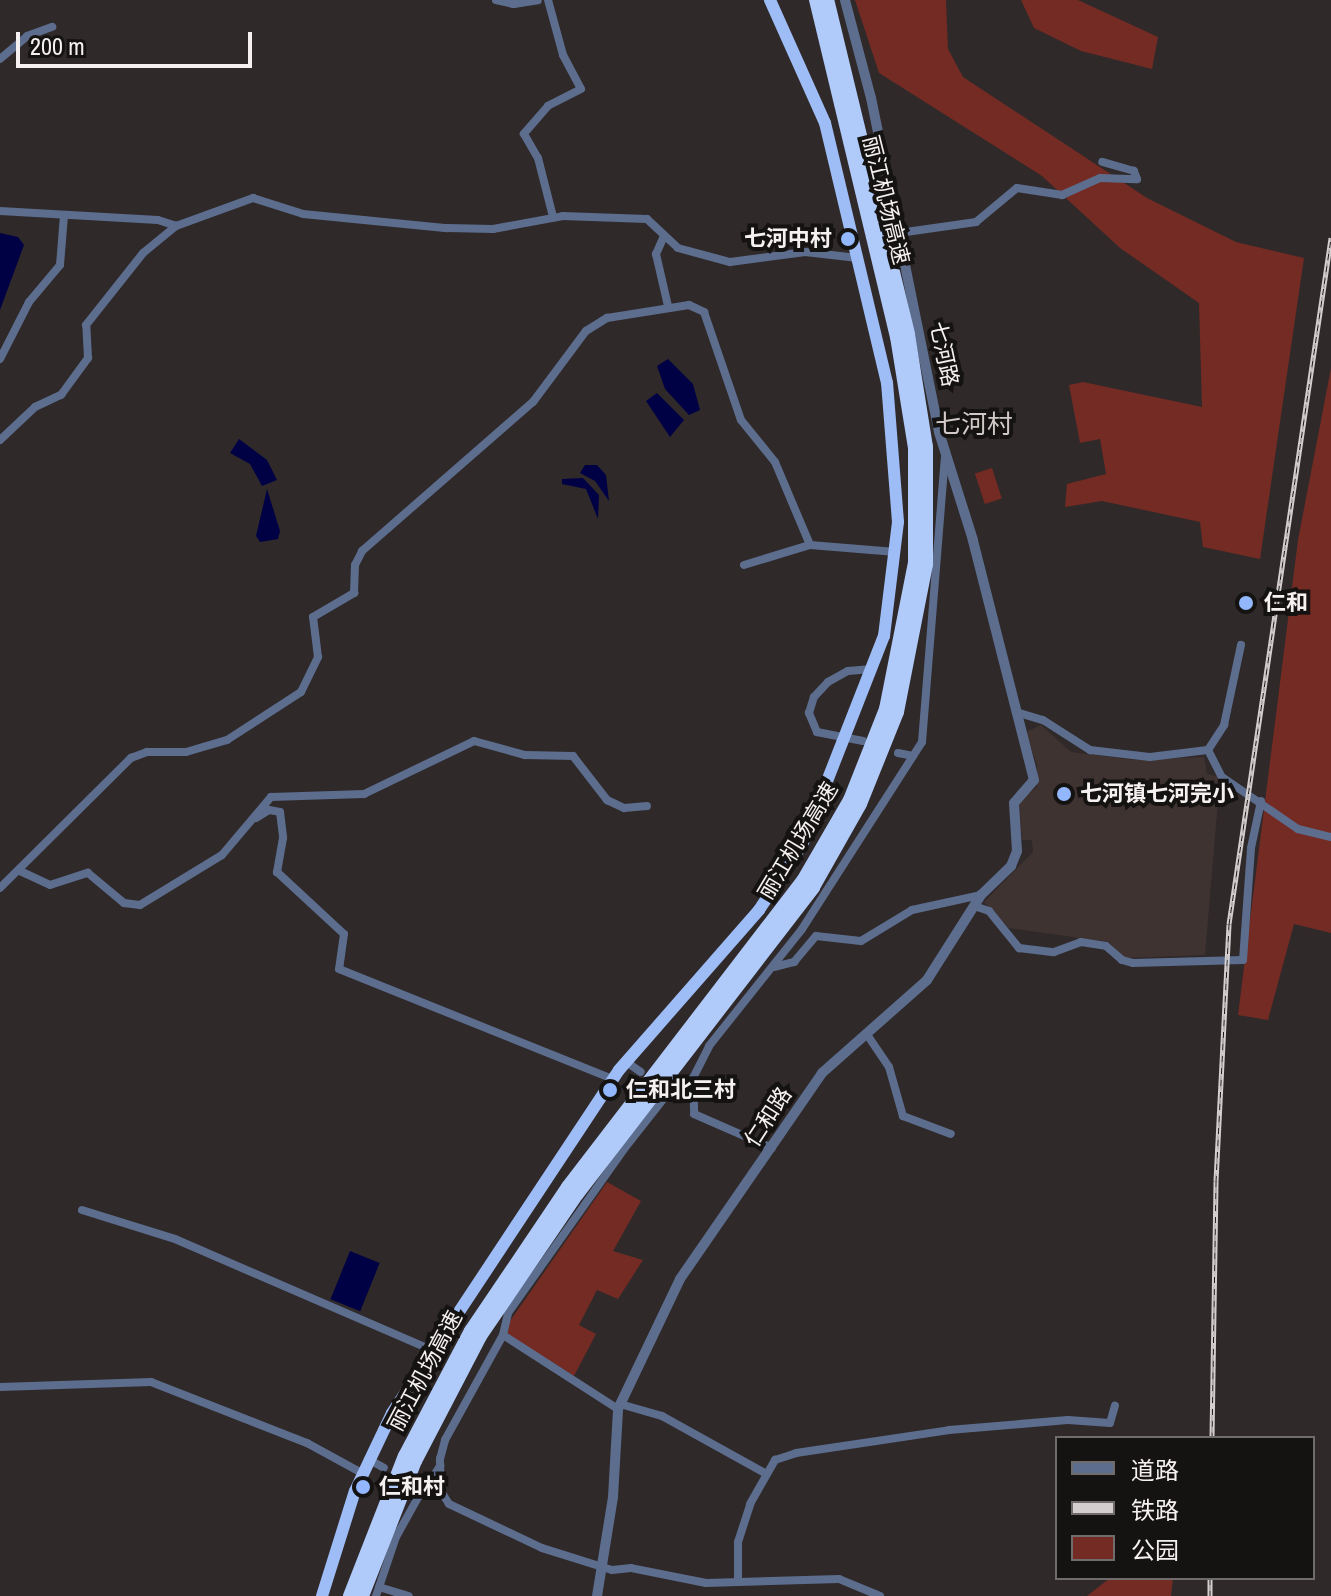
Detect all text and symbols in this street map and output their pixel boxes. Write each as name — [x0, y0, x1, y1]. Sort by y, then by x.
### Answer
scale bar — [20, 16, 256, 66]
text: 200 m — [30, 30, 85, 62]
street label: 丽江机场高速 — [857, 133, 915, 267]
place label: 七河中村 — [744, 226, 832, 252]
marker: 七河中村 — [839, 230, 857, 248]
street label: 七河路 — [924, 319, 964, 389]
district label: 七河村 — [935, 408, 1013, 440]
place label: 仁和 — [1264, 590, 1308, 616]
marker: 仁和 — [1235, 592, 1257, 614]
street label: 丽江机场高速 — [753, 778, 843, 904]
place label: 七河镇七河完小 — [1080, 781, 1234, 807]
marker: 七河镇七河完小 — [1055, 785, 1073, 803]
place label: 仁和北三村 — [626, 1077, 736, 1103]
marker: 仁和北三村 — [601, 1081, 619, 1099]
street label: 仁和路 — [739, 1082, 797, 1152]
street label: 丽江机场高速 — [382, 1307, 468, 1435]
legend — [1055, 1436, 1315, 1580]
text: 道路 — [1131, 1454, 1179, 1486]
place label: 仁和村 — [379, 1474, 445, 1500]
marker: 仁和村 — [354, 1478, 372, 1496]
text: 铁路 — [1131, 1494, 1179, 1526]
text: 公园 — [1131, 1534, 1179, 1566]

